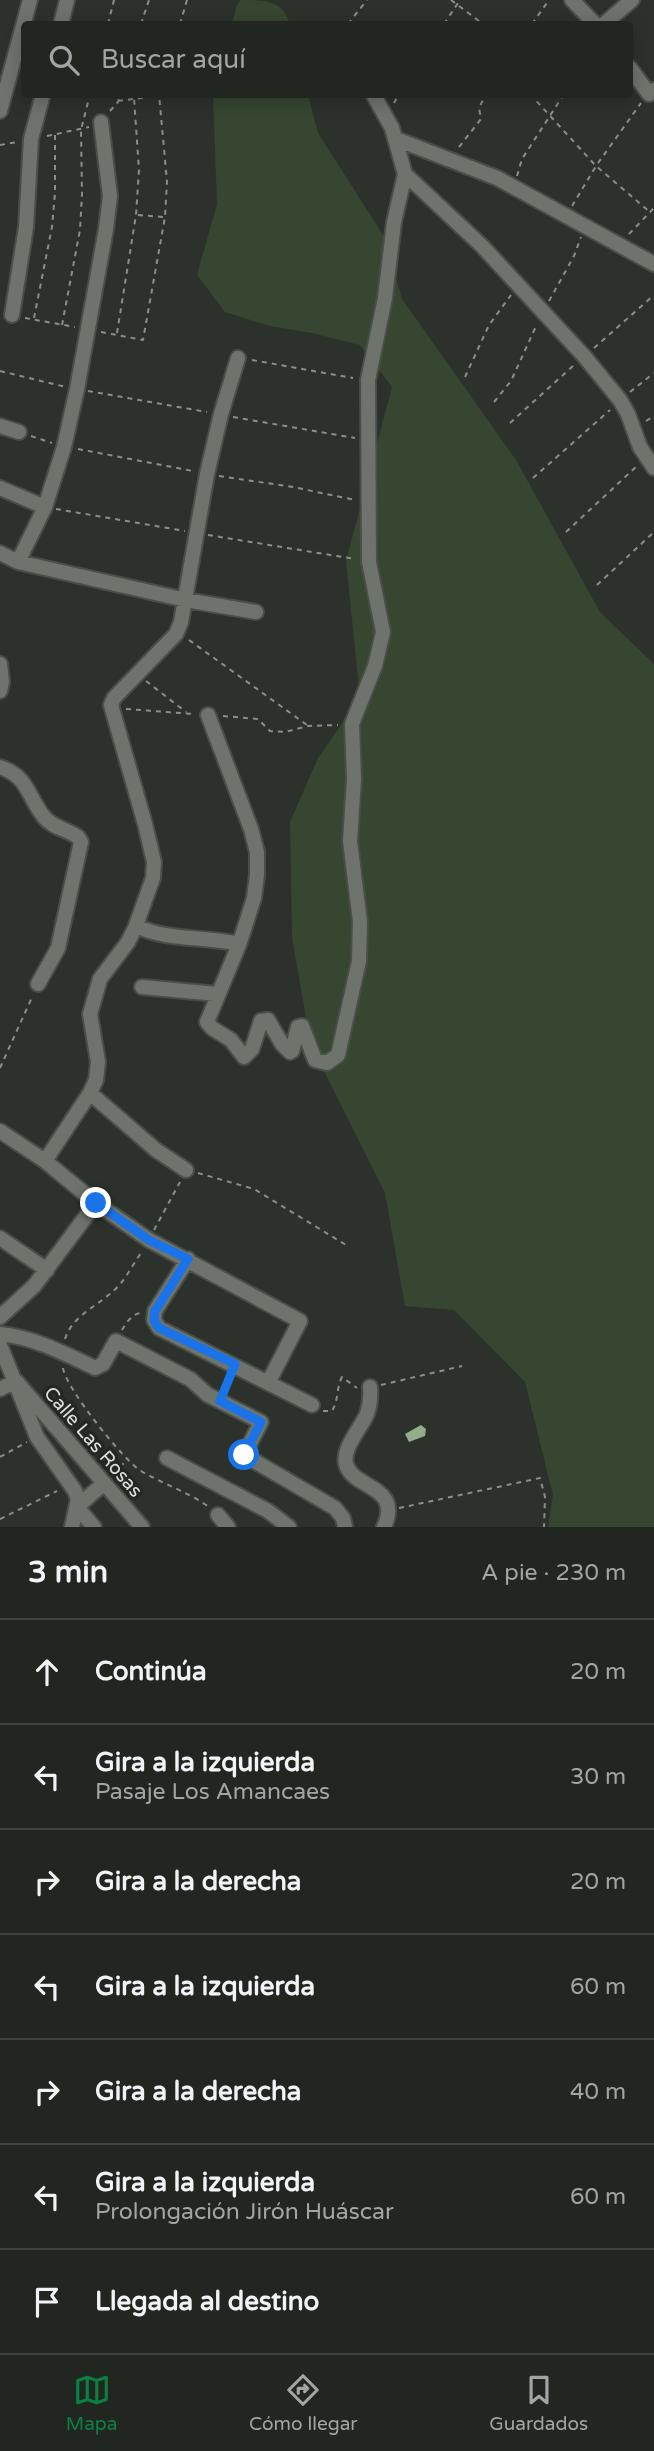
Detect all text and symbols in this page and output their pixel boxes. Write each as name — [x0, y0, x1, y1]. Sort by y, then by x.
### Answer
search box — [21, 21, 633, 98]
icon: search — [45, 41, 83, 79]
text: Buscar aquí — [101, 44, 246, 75]
route end — [80, 1187, 111, 1218]
street label: Calle Las Rosas — [39, 1382, 147, 1502]
route start — [228, 1439, 259, 1470]
text: 3 min — [28, 1554, 108, 1591]
text: A pie · 230 m — [481, 1559, 626, 1587]
icon: ahead — [28, 1653, 66, 1691]
text: Continúa — [95, 1656, 207, 1687]
text: 20 m — [570, 1658, 626, 1686]
text: Gira a la izquierda — [95, 1747, 315, 1778]
icon: left — [28, 1758, 66, 1796]
text: 30 m — [570, 1763, 626, 1791]
text: Pasaje Los Amancaes — [95, 1778, 330, 1806]
icon: right — [28, 1863, 66, 1901]
text: Gira a la derecha — [95, 1866, 301, 1897]
text: 20 m — [570, 1868, 626, 1896]
icon: left — [28, 1968, 66, 2006]
text: Gira a la izquierda — [95, 1971, 315, 2002]
text: 60 m — [570, 1973, 626, 2001]
icon: right — [28, 2073, 66, 2111]
text: Gira a la derecha — [95, 2076, 301, 2107]
text: 40 m — [570, 2078, 626, 2106]
text: Gira a la izquierda — [95, 2167, 315, 2198]
icon: left — [28, 2178, 66, 2216]
text: 60 m — [570, 2183, 626, 2211]
text: Prolongación Jirón Huáscar — [95, 2198, 394, 2226]
icon: arrive — [28, 2283, 66, 2321]
text: Llegada al destino — [95, 2286, 319, 2317]
tab: Mapa — [66, 2371, 118, 2435]
tab: Cómo llegar — [249, 2371, 358, 2435]
tab: Guardados — [489, 2371, 588, 2435]

